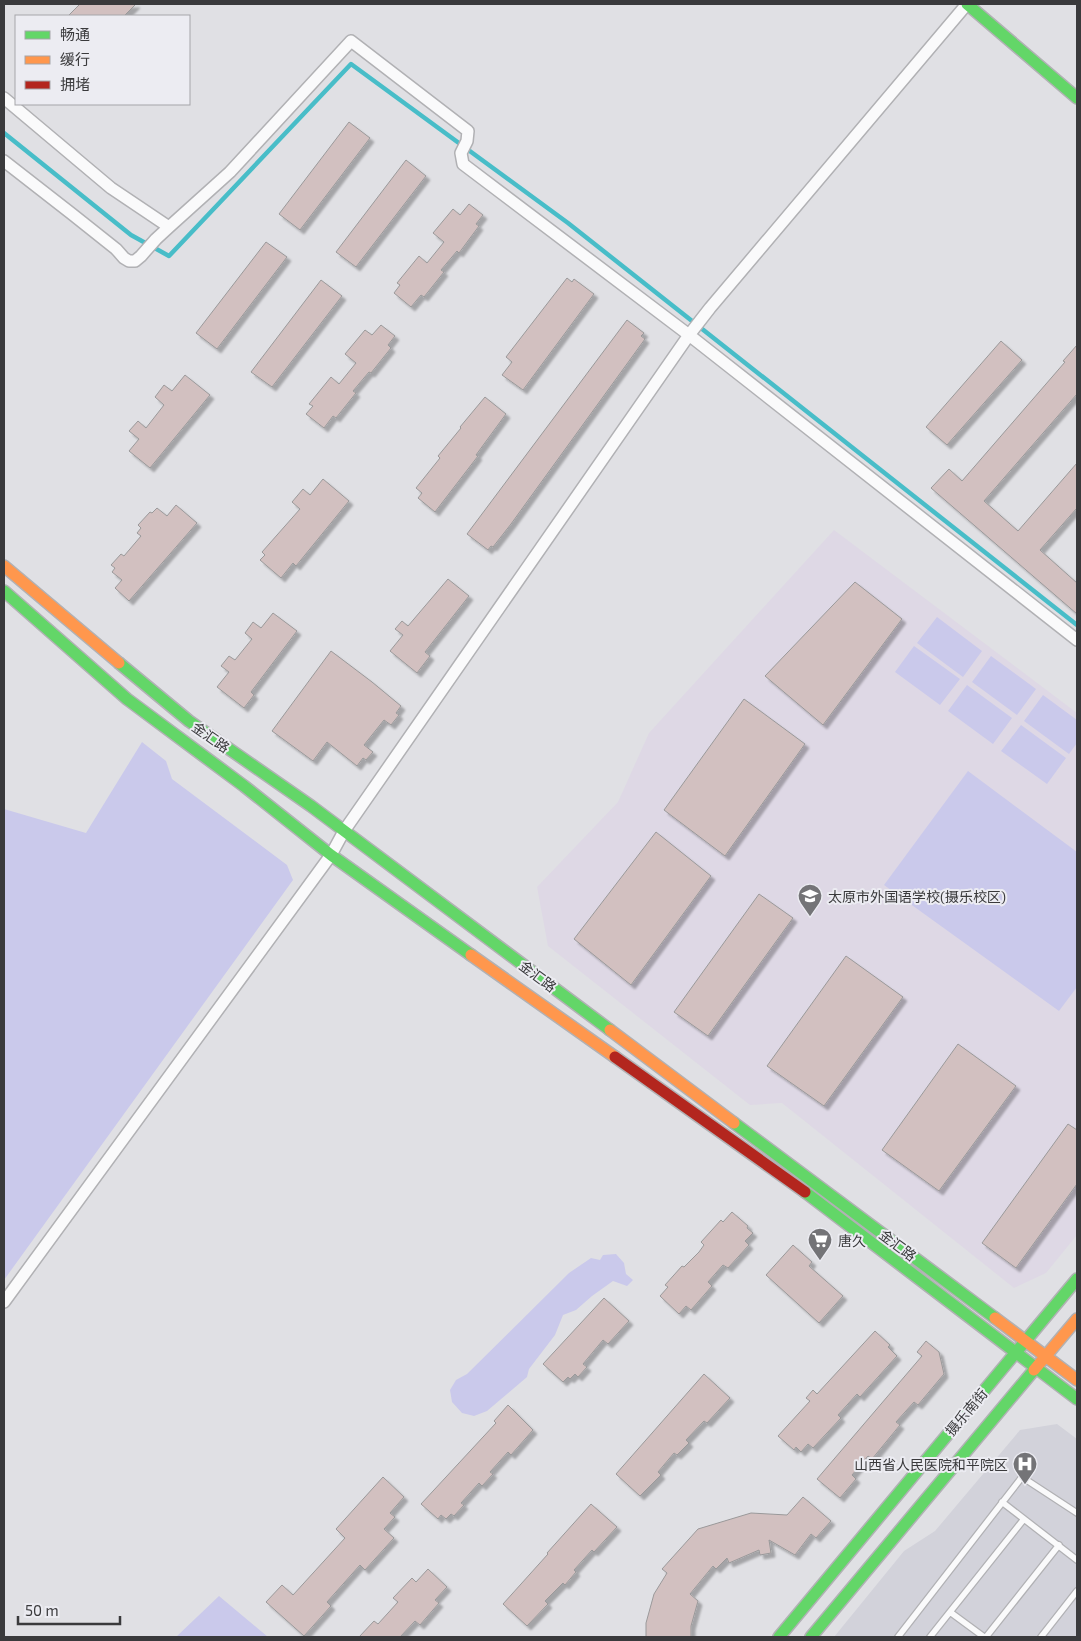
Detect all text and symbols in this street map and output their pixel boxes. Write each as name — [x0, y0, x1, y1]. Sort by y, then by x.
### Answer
legend — [15, 15, 190, 105]
text: 畅通 — [60, 25, 90, 43]
text: 缓行 — [60, 50, 90, 68]
text: 拥堵 — [60, 75, 90, 93]
street label: 金汇路 — [189, 718, 233, 756]
school or university icon: 太原市外国语学校(摄乐校区) — [797, 883, 823, 917]
place label: 太原市外国语学校(摄乐校区) — [828, 888, 1006, 905]
street label: 金汇路 — [516, 957, 560, 995]
street label: 金汇路 — [876, 1226, 920, 1264]
supermarket icon: 唐久 — [807, 1227, 833, 1261]
place label: 唐久 — [838, 1232, 866, 1249]
street label: 摄乐南街 — [941, 1385, 991, 1439]
hospital icon: 山西省人民医院和平院区 — [1012, 1451, 1038, 1485]
place label: 山西省人民医院和平院区 — [854, 1456, 1008, 1473]
scale bar — [18, 1594, 120, 1626]
text: 50 m — [25, 1601, 59, 1619]

